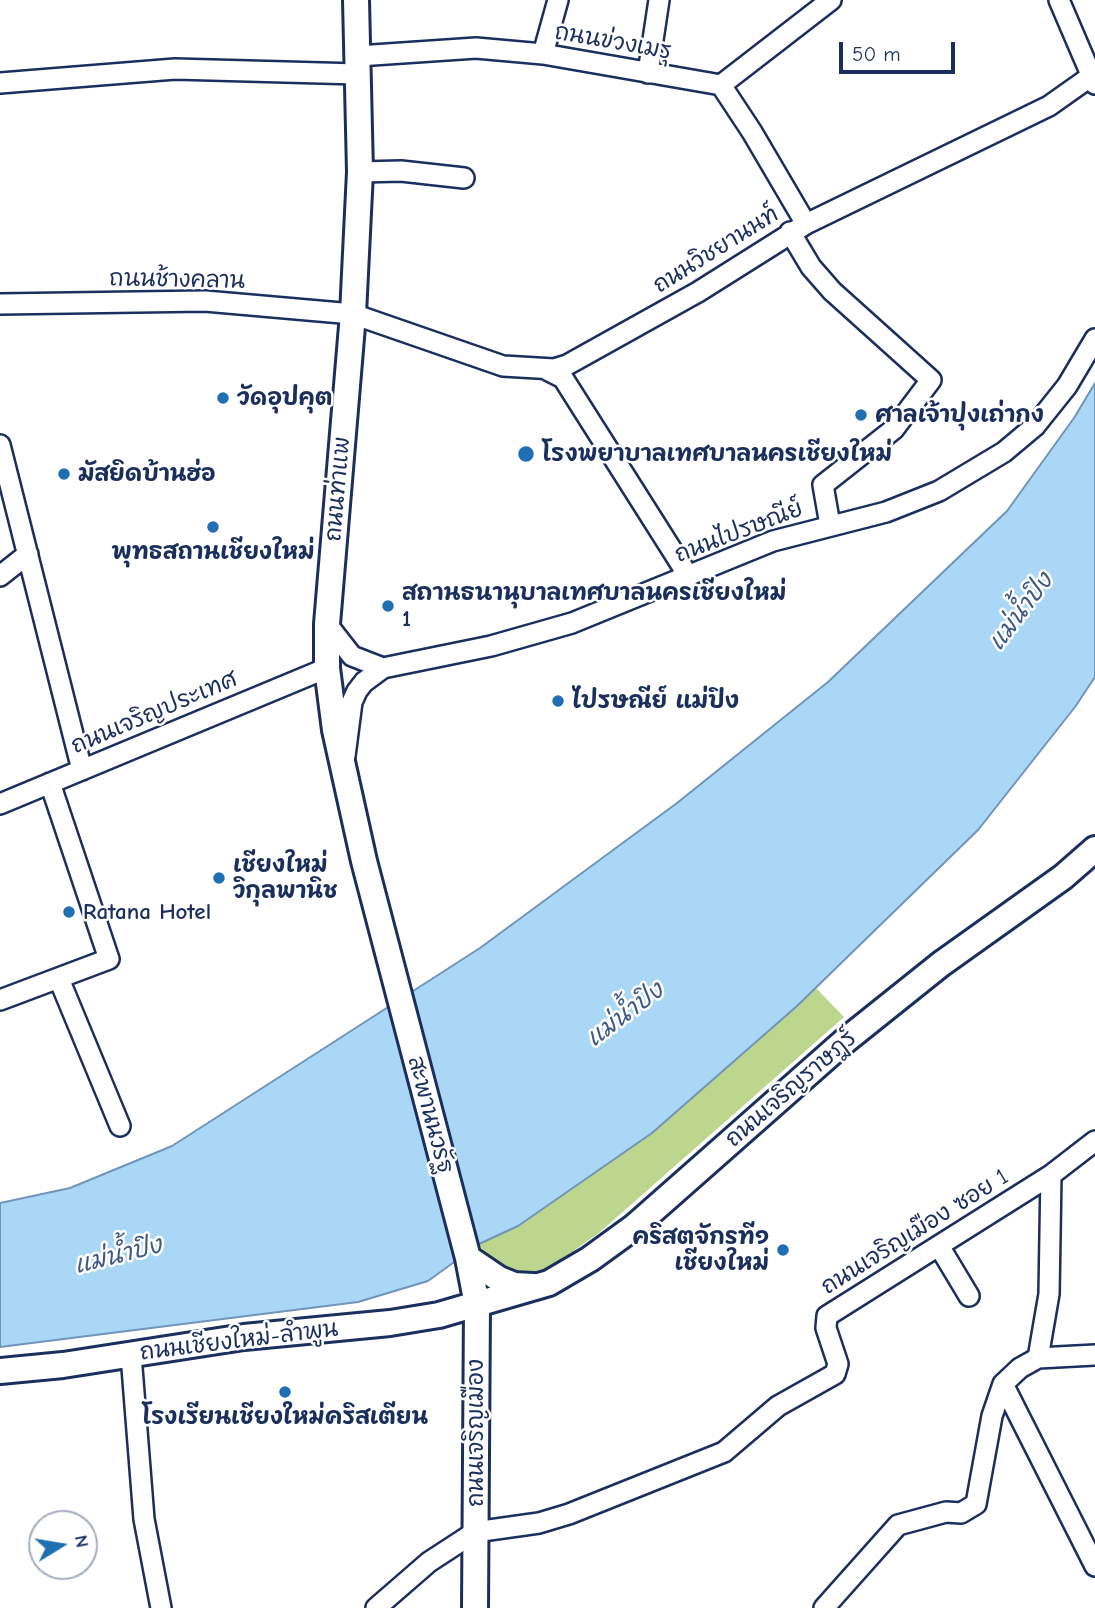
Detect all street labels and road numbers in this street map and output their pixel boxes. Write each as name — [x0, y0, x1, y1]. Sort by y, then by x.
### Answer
street label: ถนนข่วงเมรุ — [552, 18, 674, 66]
street label: ถนนวิชยานนท์ — [648, 200, 784, 300]
street label: ถนนช้างคลาน — [109, 265, 245, 295]
street label: ถนนท่าแพ — [320, 435, 356, 543]
street label: ถนนไปรษณีย์ — [671, 495, 807, 569]
street label: ถนนเจริญประเทศ — [67, 666, 241, 760]
street label: ถนนเจริญราษฎร์ — [720, 1025, 862, 1153]
street label: สะพานนวรัฐ — [401, 1053, 459, 1177]
street label: ถนนเจริญเมือง ซอย 1 — [816, 1163, 1014, 1301]
street label: ถนนเชียงใหม่-ลำพูน — [138, 1315, 340, 1367]
street label: ถนนเจริญเมือง — [462, 1359, 490, 1507]

